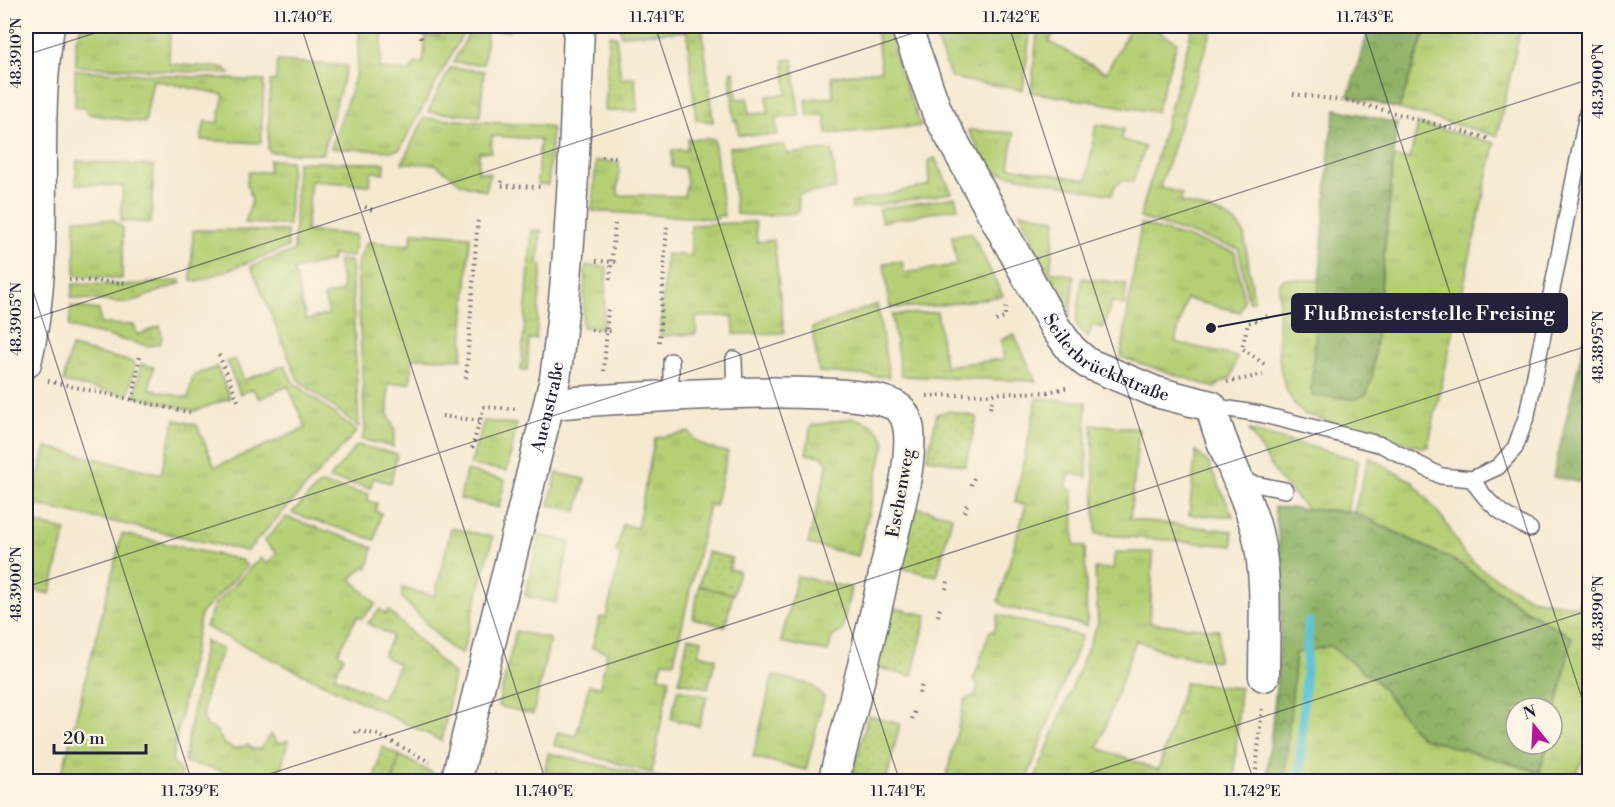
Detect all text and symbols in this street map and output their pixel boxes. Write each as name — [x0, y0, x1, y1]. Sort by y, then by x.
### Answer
text: 11.740°E — [274, 8, 332, 27]
text: 11.741°E — [630, 8, 684, 27]
text: 11.742°E — [982, 8, 1040, 27]
text: 11.743°E — [1337, 8, 1393, 27]
text: 48.3910°N — [7, 18, 26, 88]
text: 48.3900°N — [1589, 43, 1608, 119]
text: 48.3905°N — [7, 282, 26, 356]
callout: Flußmeisterstelle Freising — [1292, 294, 1567, 332]
text: Flußmeisterstelle Freising — [1303, 302, 1555, 327]
street label: Seilerbrücklstraße — [1038, 309, 1172, 407]
text: 48.3895°N — [1589, 311, 1608, 383]
street label: Auenstraße — [526, 360, 569, 456]
street label: Eschenweg — [881, 446, 920, 540]
text: 48.3900°N — [7, 546, 26, 622]
text: 48.3890°N — [1589, 576, 1608, 650]
north arrow — [1504, 696, 1564, 756]
text: N — [1521, 701, 1539, 724]
scale bar — [54, 717, 146, 755]
text: 20 m — [63, 727, 105, 750]
text: 11.739°E — [161, 782, 219, 801]
text: 11.740°E — [515, 782, 573, 801]
text: 11.741°E — [871, 782, 925, 801]
text: 11.742°E — [1223, 782, 1281, 801]

